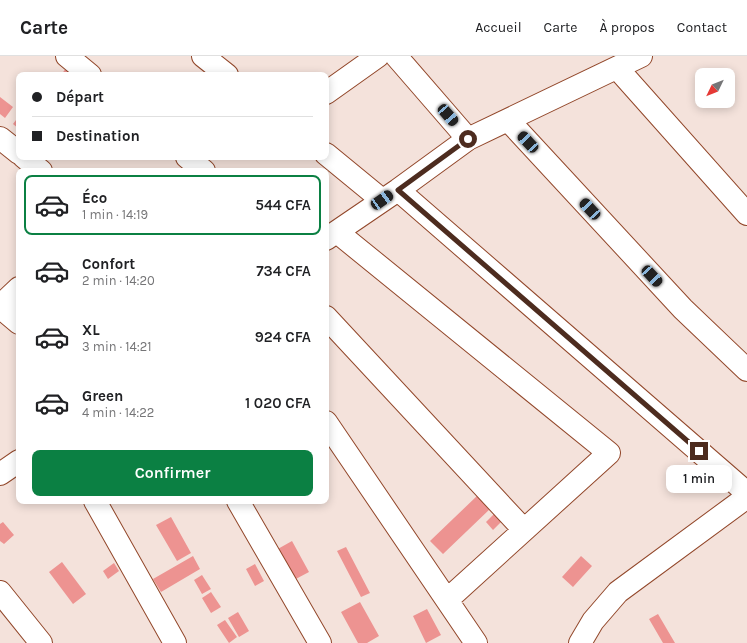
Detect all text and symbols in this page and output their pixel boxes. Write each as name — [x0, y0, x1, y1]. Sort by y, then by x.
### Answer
text: Carte — [20, 17, 68, 39]
text: Accueil — [475, 19, 522, 36]
text: Carte — [544, 19, 577, 36]
text: À propos — [599, 19, 655, 36]
text: Contact — [677, 19, 727, 36]
north arrow — [695, 68, 735, 108]
map controls — [695, 68, 735, 108]
text: Départ — [56, 88, 104, 106]
car — [436, 102, 460, 128]
text: Destination — [56, 127, 140, 145]
car — [515, 129, 541, 155]
route start — [459, 130, 477, 148]
icon: car — [34, 187, 70, 223]
car — [369, 188, 395, 212]
text: Éco — [82, 189, 107, 207]
text: 544 CFA — [255, 196, 311, 214]
car — [577, 196, 603, 222]
text: 1 min · 14:19 — [82, 207, 148, 222]
icon: car — [34, 253, 70, 289]
text: Confort — [82, 255, 135, 273]
text: 734 CFA — [256, 262, 311, 280]
car — [639, 263, 665, 289]
text: 2 min · 14:20 — [82, 273, 155, 288]
icon: car — [34, 319, 70, 355]
text: XL — [82, 321, 100, 339]
text: 924 CFA — [255, 328, 311, 346]
text: 3 min · 14:21 — [82, 339, 152, 354]
icon: car — [34, 385, 70, 421]
text: Green — [82, 387, 123, 405]
text: 1 020 CFA — [245, 394, 311, 412]
text: 4 min · 14:22 — [82, 405, 154, 420]
route end — [690, 442, 708, 460]
button: Confirmer — [32, 450, 313, 496]
callout: 1 min — [666, 465, 732, 493]
text: 1 min — [683, 471, 715, 486]

